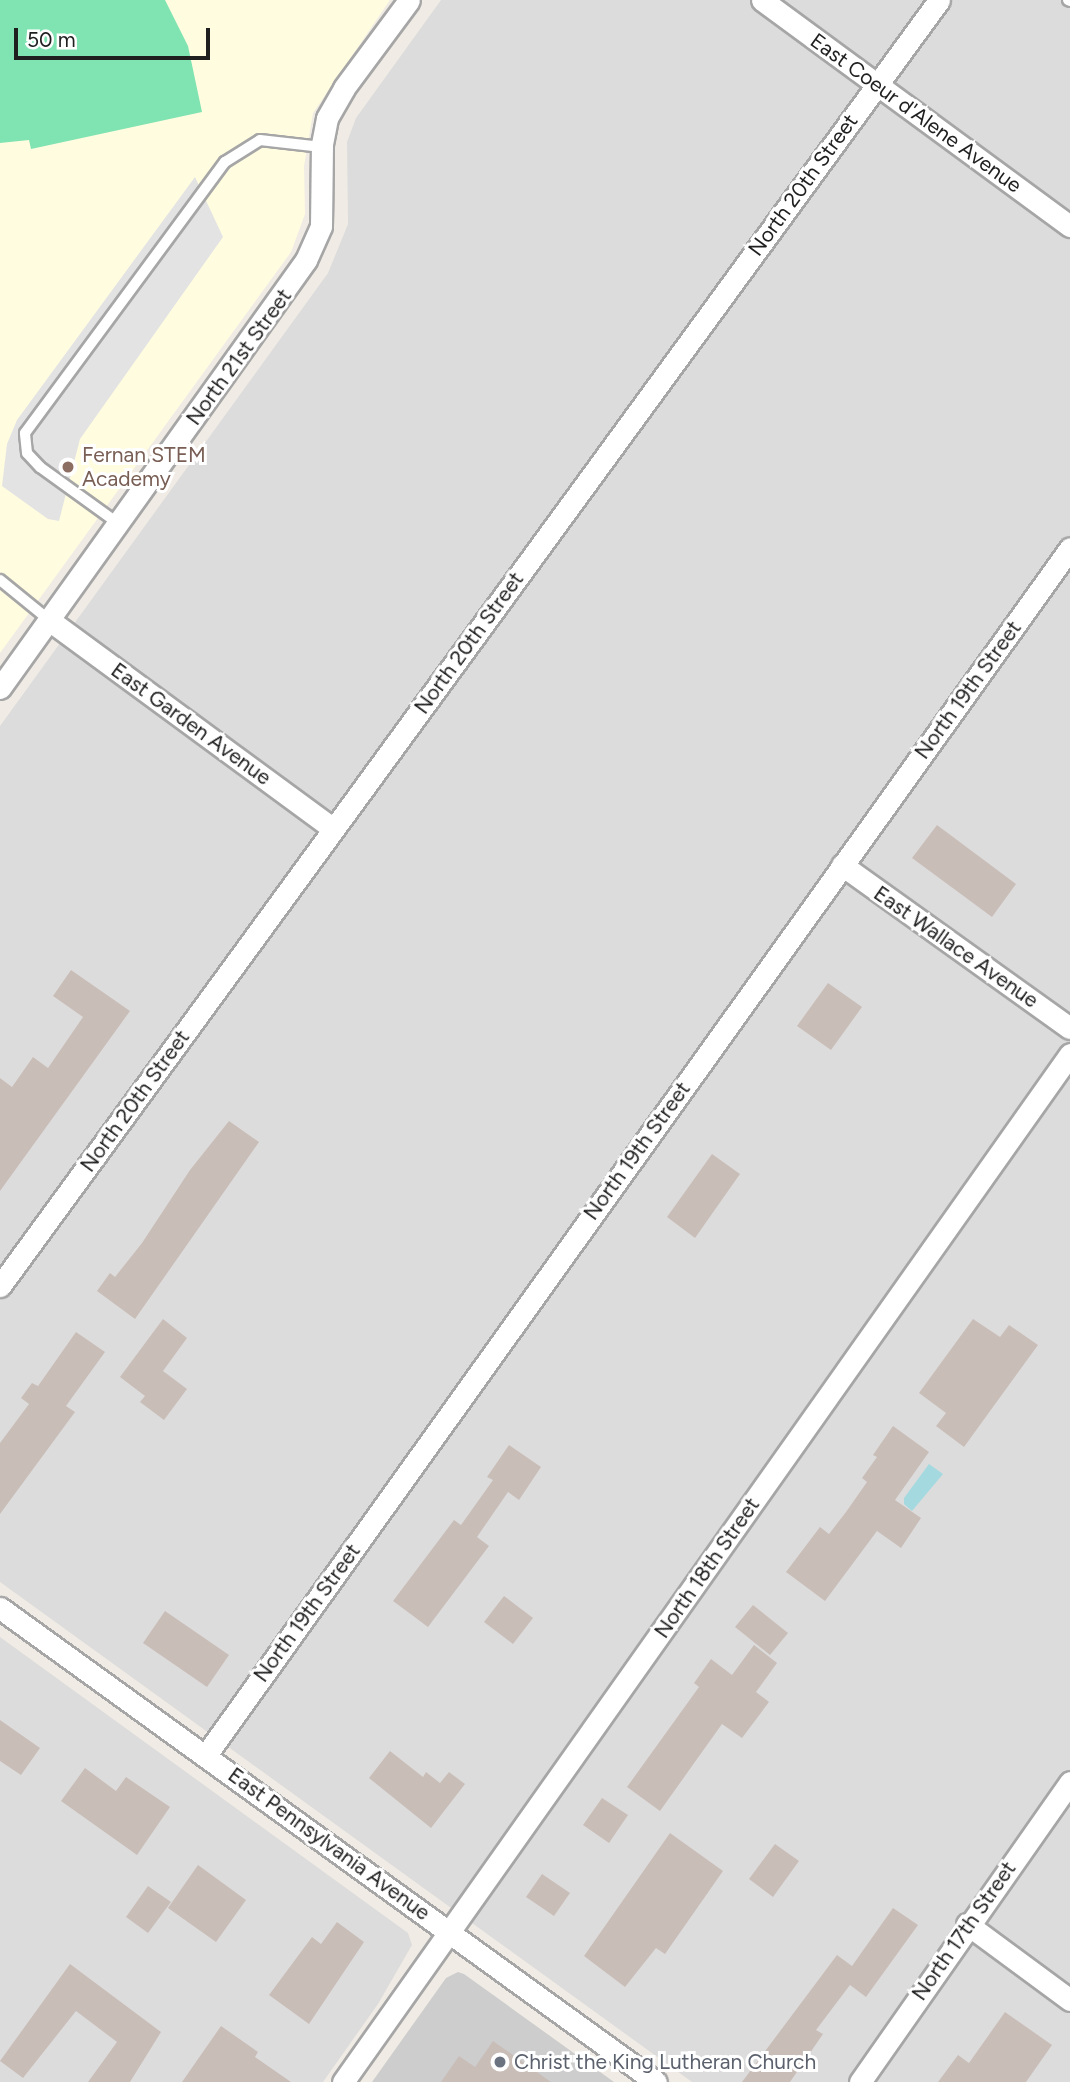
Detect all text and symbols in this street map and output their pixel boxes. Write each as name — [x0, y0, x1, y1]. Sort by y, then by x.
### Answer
scale bar — [18, 14, 214, 58]
text: 50 m — [27, 27, 76, 52]
street label: East Coeur d'Alene Avenue — [805, 28, 1027, 198]
street label: North 20th Street — [743, 109, 863, 261]
street label: North 21st Street — [181, 284, 297, 430]
place label: Fernan STEM Academy — [82, 442, 206, 492]
marker: Fernan STEM Academy — [60, 459, 76, 475]
street label: North 20th Street — [409, 567, 529, 719]
street label: North 19th Street — [909, 616, 1027, 764]
street label: East Garden Avenue — [106, 658, 276, 790]
street label: East Wallace Avenue — [869, 881, 1043, 1013]
street label: North 20th Street — [75, 1025, 195, 1177]
street label: North 19th Street — [578, 1077, 696, 1225]
street label: North 18th Street — [649, 1493, 765, 1643]
street label: North 19th Street — [248, 1539, 366, 1687]
street label: East Pennsylvania Avenue — [223, 1762, 435, 1926]
street label: North 17th Street — [907, 1857, 1021, 2005]
place label: Christ the King Lutheran Church — [514, 2049, 816, 2075]
marker: Christ the King Lutheran Church — [492, 2054, 508, 2070]

